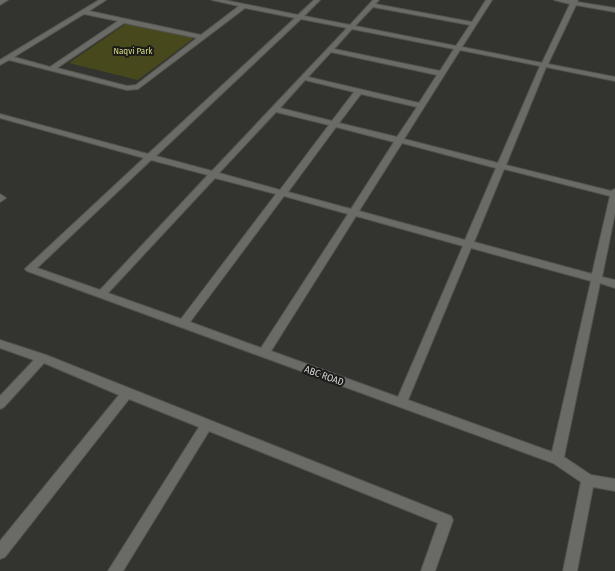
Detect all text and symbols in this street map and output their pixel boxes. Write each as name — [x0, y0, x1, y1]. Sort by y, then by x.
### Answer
park label: Naqvi Park — [113, 46, 153, 56]
street label: ABC ROAD — [303, 363, 345, 389]

